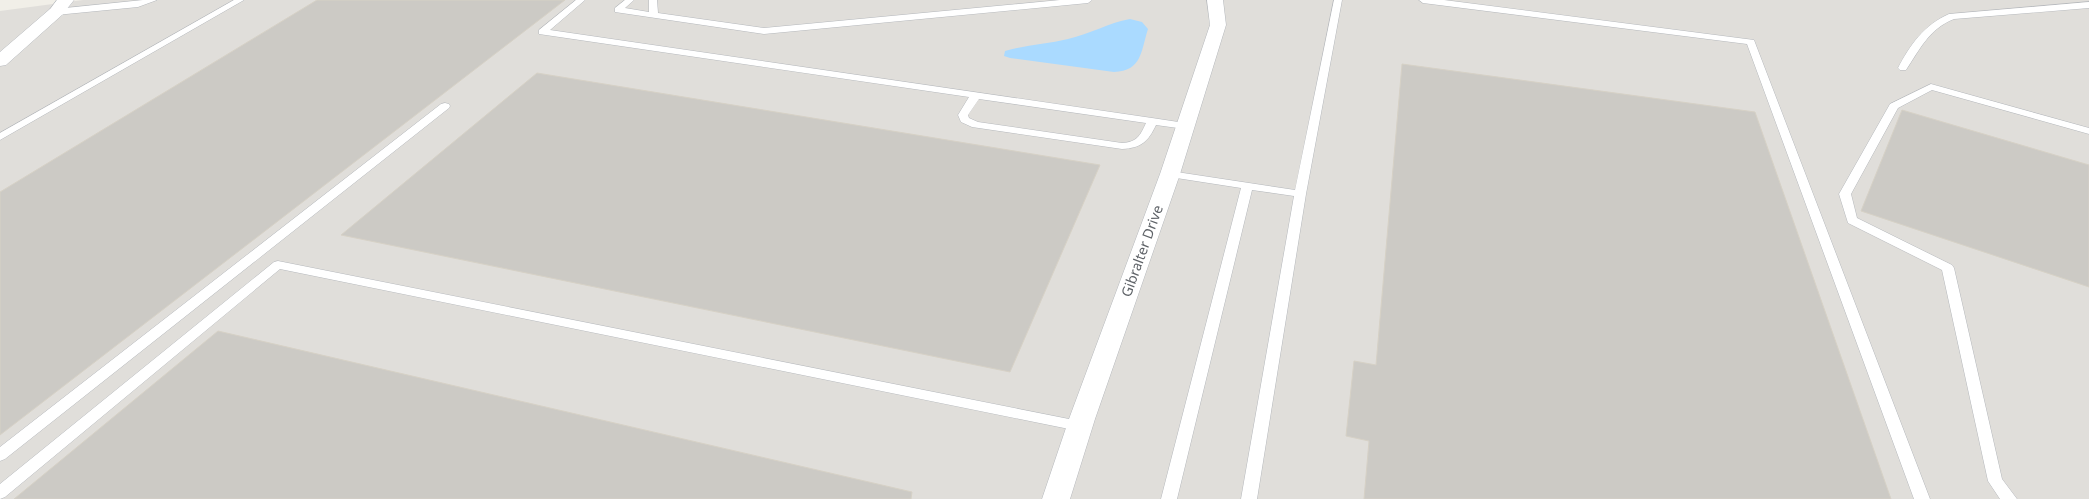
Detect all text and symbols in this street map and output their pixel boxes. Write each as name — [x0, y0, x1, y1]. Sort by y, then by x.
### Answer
street label: Gibralter Drive — [1116, 202, 1167, 299]

